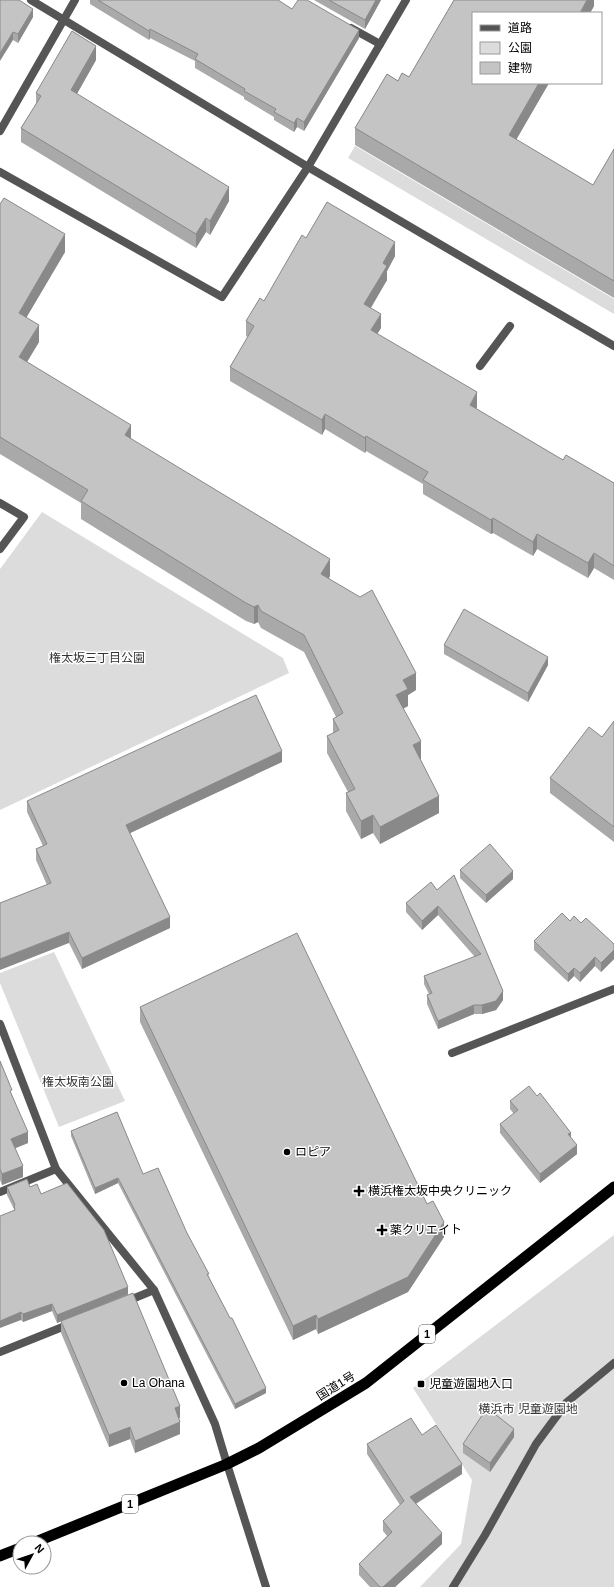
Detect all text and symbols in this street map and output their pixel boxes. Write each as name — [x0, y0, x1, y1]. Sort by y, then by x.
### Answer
legend — [472, 12, 602, 84]
text: 道路 — [508, 21, 532, 35]
text: 公園 — [508, 41, 532, 55]
text: 建物 — [508, 61, 532, 75]
park label: 権太坂三丁目公園 — [49, 651, 145, 665]
park label: 権太坂南公園 — [42, 1075, 114, 1089]
place label: ロピア — [295, 1145, 331, 1159]
marker: ロピア — [282, 1147, 292, 1157]
place label: 横浜権太坂中央クリニック — [368, 1184, 512, 1198]
marker: 横浜権太坂中央クリニック — [353, 1185, 365, 1197]
place label: 薬クリエイト — [390, 1223, 462, 1237]
marker: 薬クリエイト — [377, 1225, 387, 1235]
road number: 1 — [419, 1325, 435, 1343]
street label: 国道1号 — [314, 1369, 358, 1403]
place label: La Ohana — [132, 1376, 185, 1390]
place label: 児童遊園地入口 — [429, 1377, 513, 1391]
marker: La Ohana — [119, 1378, 129, 1388]
marker: 児童遊園地入口 — [416, 1379, 426, 1389]
park label: 横浜市 児童遊園地 — [478, 1402, 578, 1416]
road number: 1 — [122, 1495, 138, 1513]
north arrow — [12, 1535, 52, 1575]
text: N — [33, 1542, 47, 1556]

